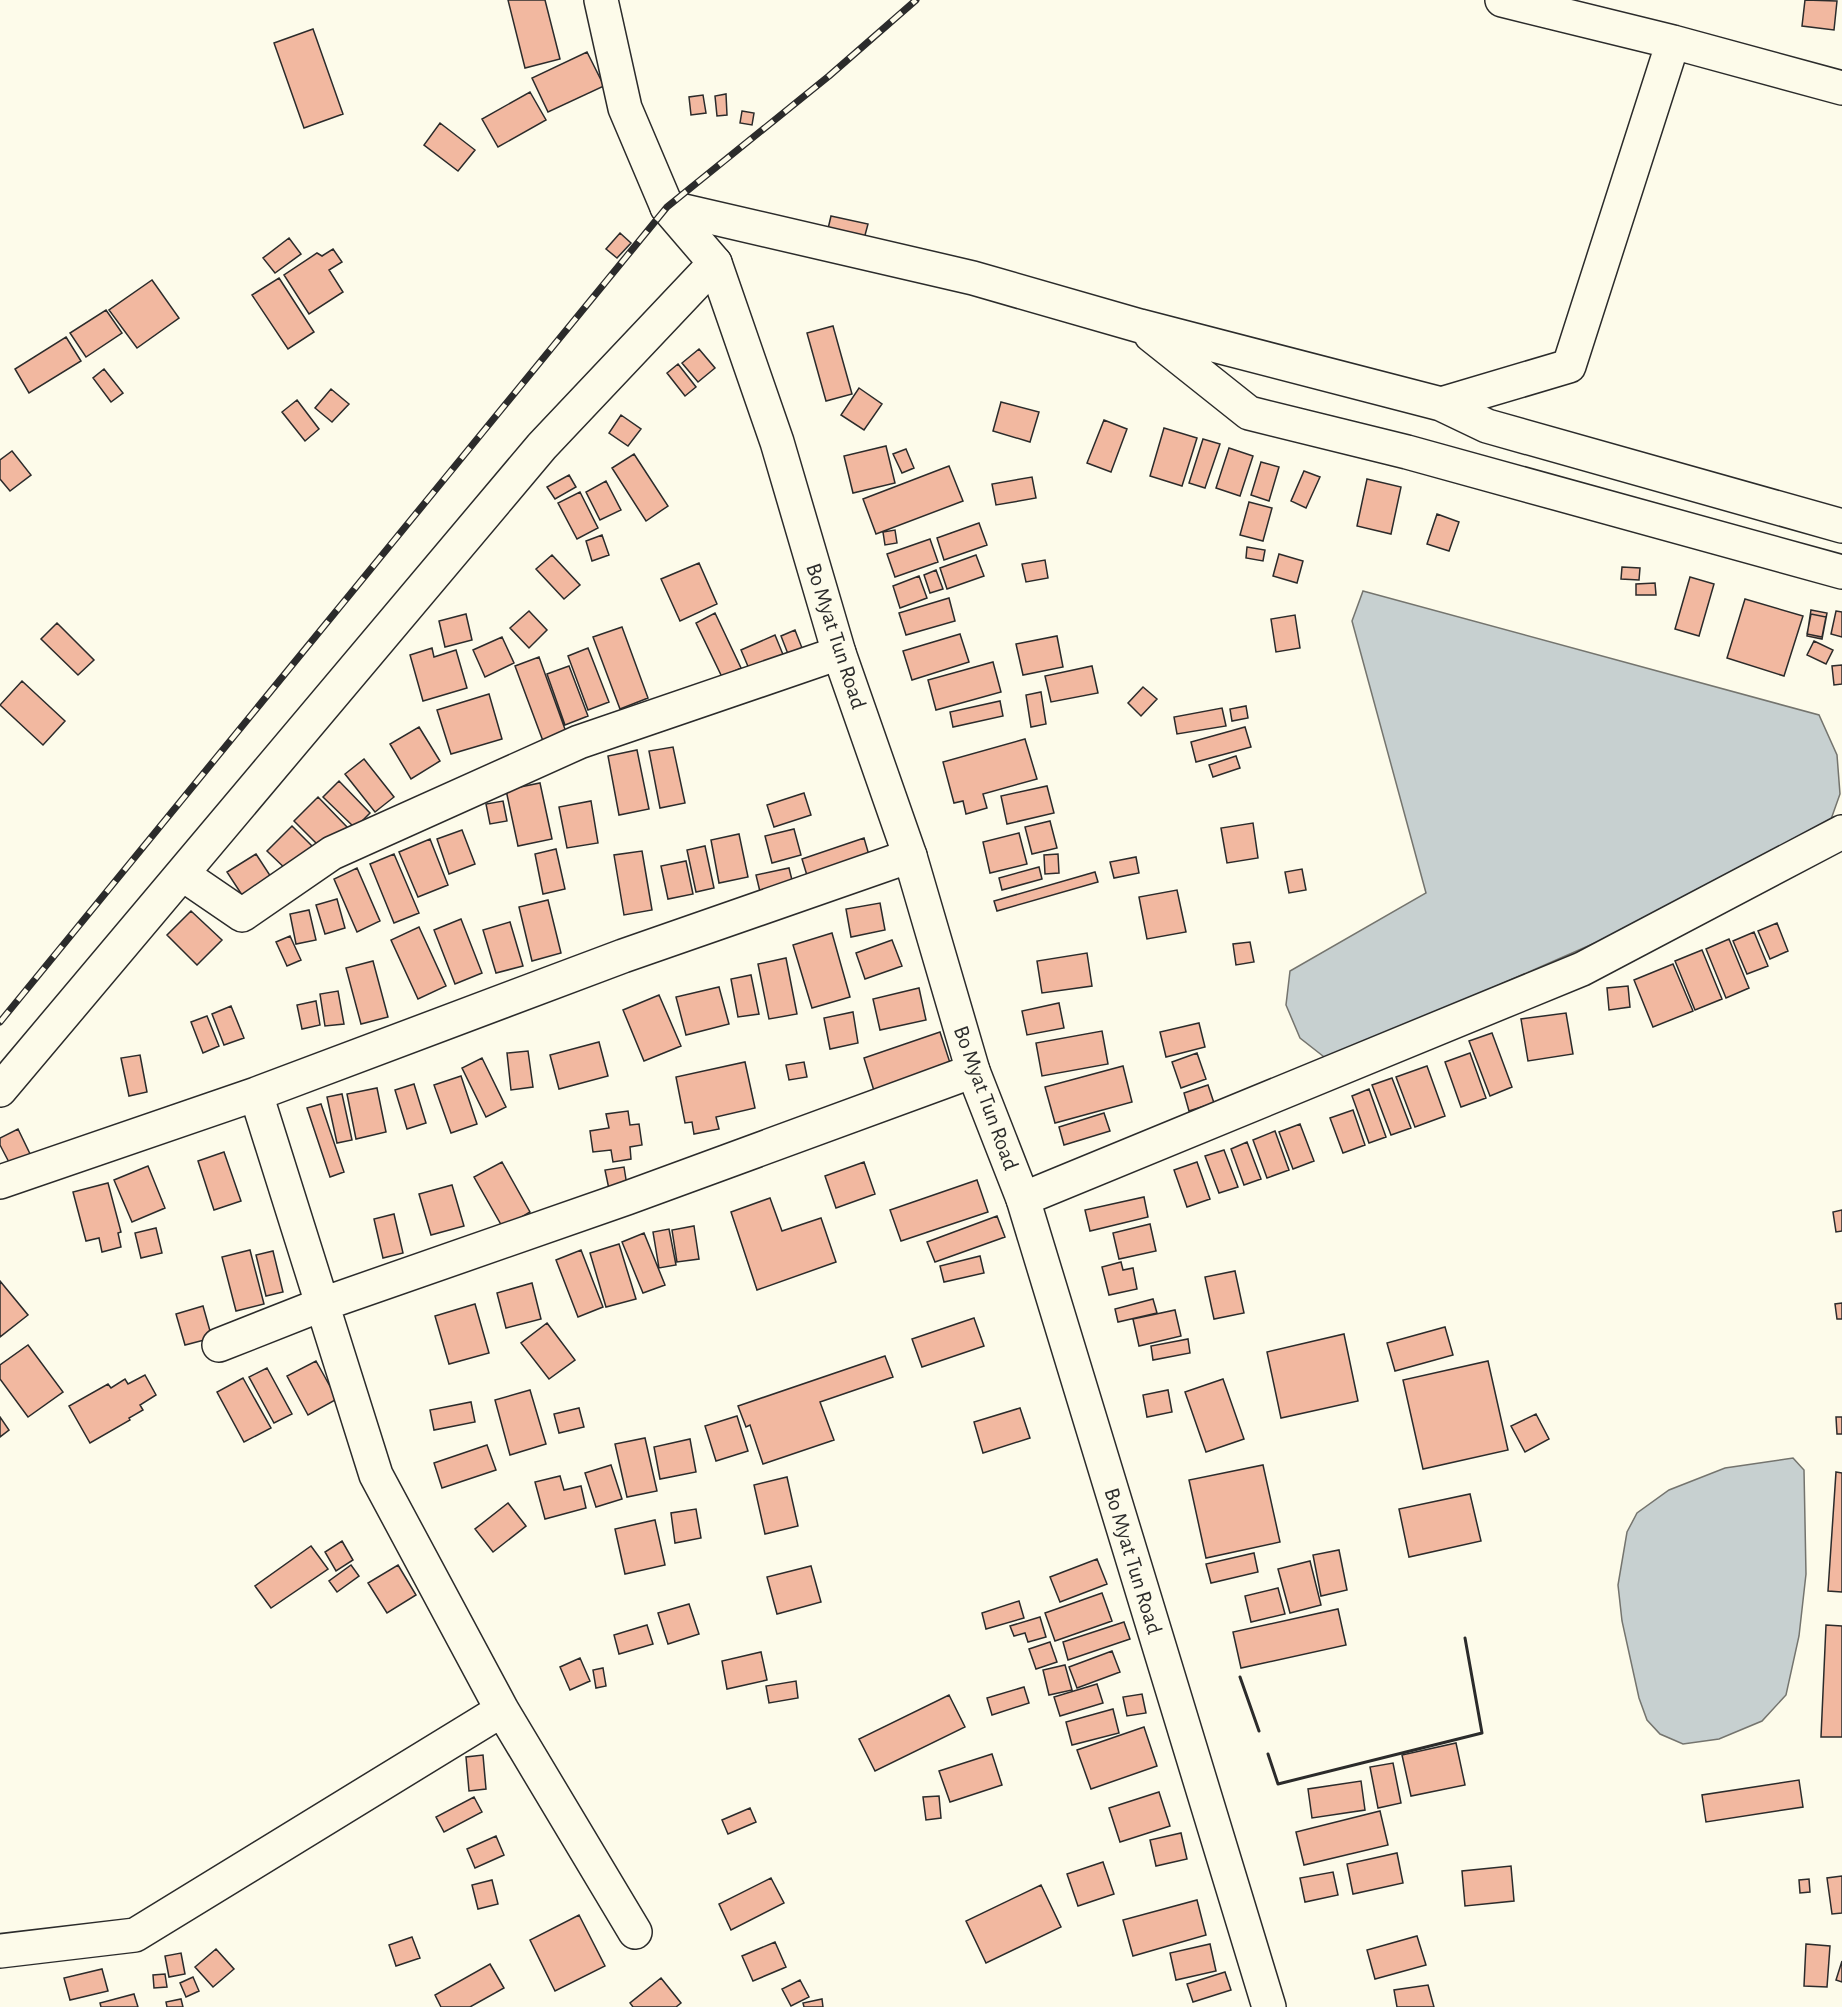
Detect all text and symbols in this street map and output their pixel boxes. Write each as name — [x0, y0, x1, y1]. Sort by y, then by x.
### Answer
street label: Bo Myat Tun Road — [802, 560, 870, 712]
street label: Bo Myat Tun Road — [950, 1023, 1022, 1173]
street label: Bo Myat Tun Road — [1100, 1485, 1166, 1637]

